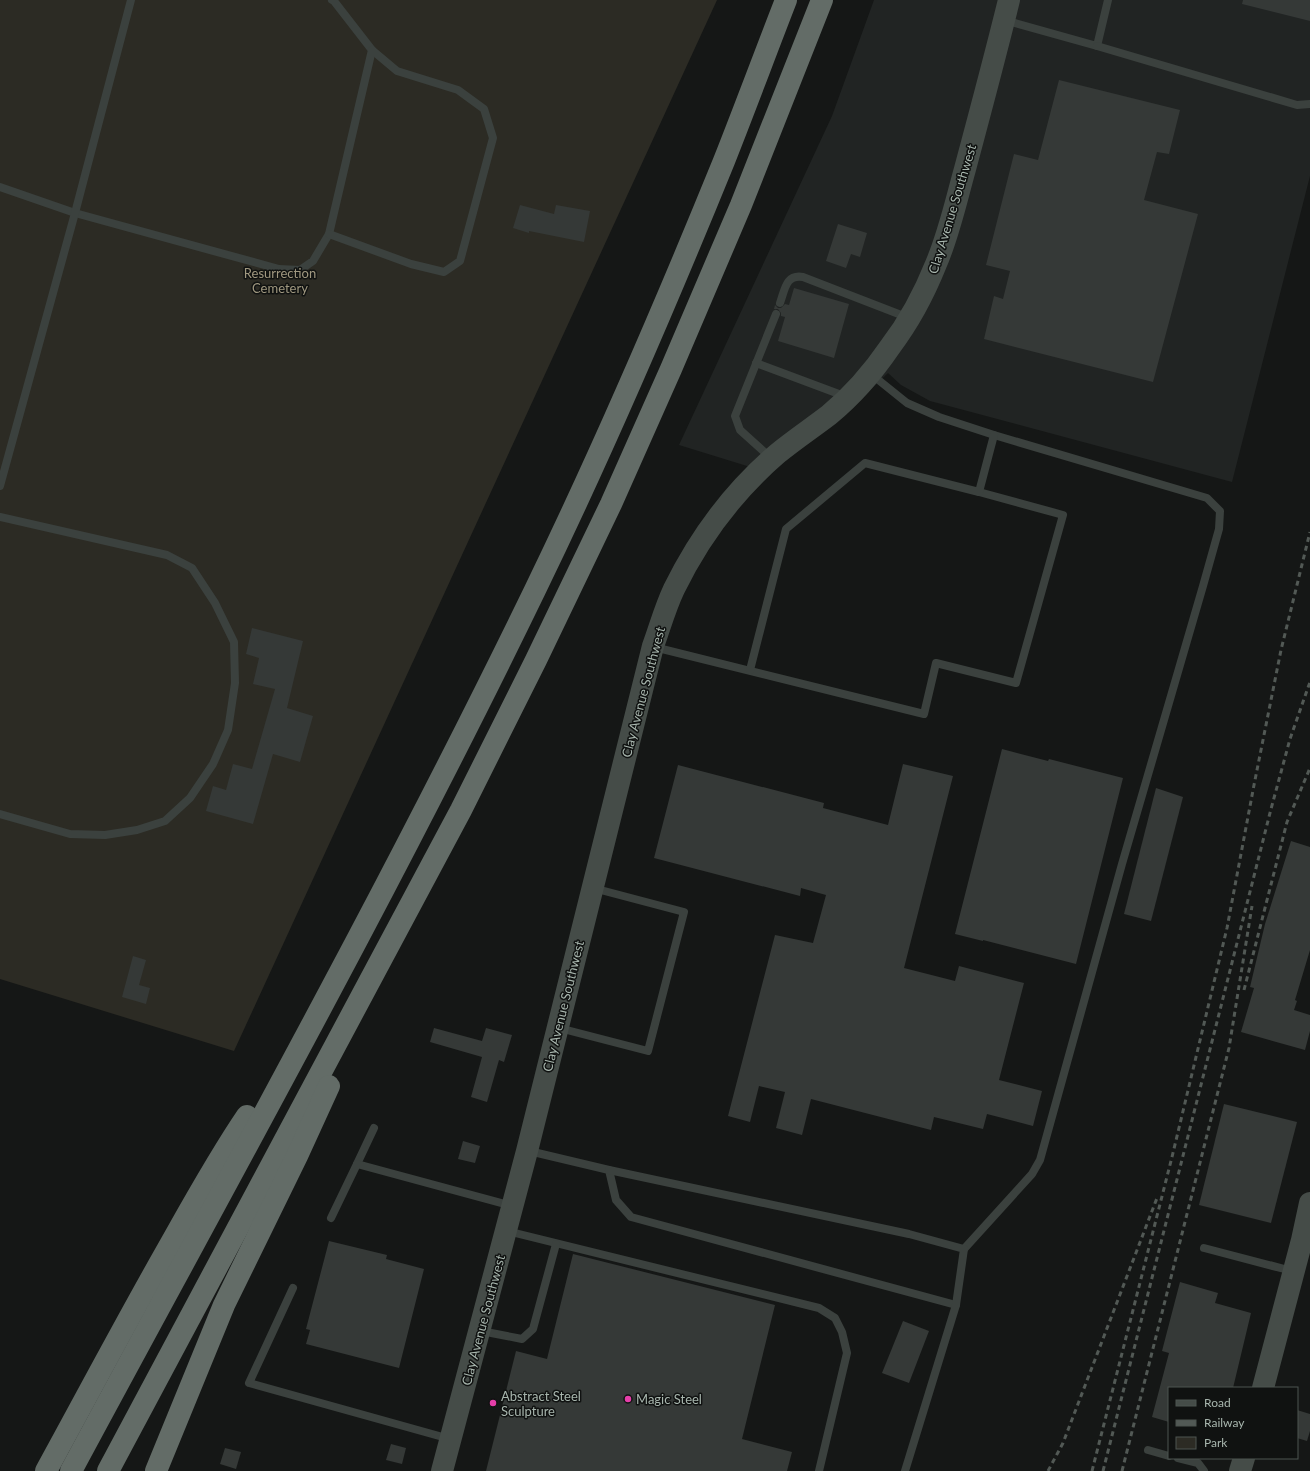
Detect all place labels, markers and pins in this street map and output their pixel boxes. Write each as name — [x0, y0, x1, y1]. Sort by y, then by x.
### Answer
place label: Abstract Steel Sculpture — [501, 1388, 581, 1419]
place label: Magic Steel — [636, 1391, 702, 1407]
marker: Magic Steel — [623, 1394, 633, 1404]
marker: Abstract Steel Sculpture — [488, 1398, 498, 1408]

